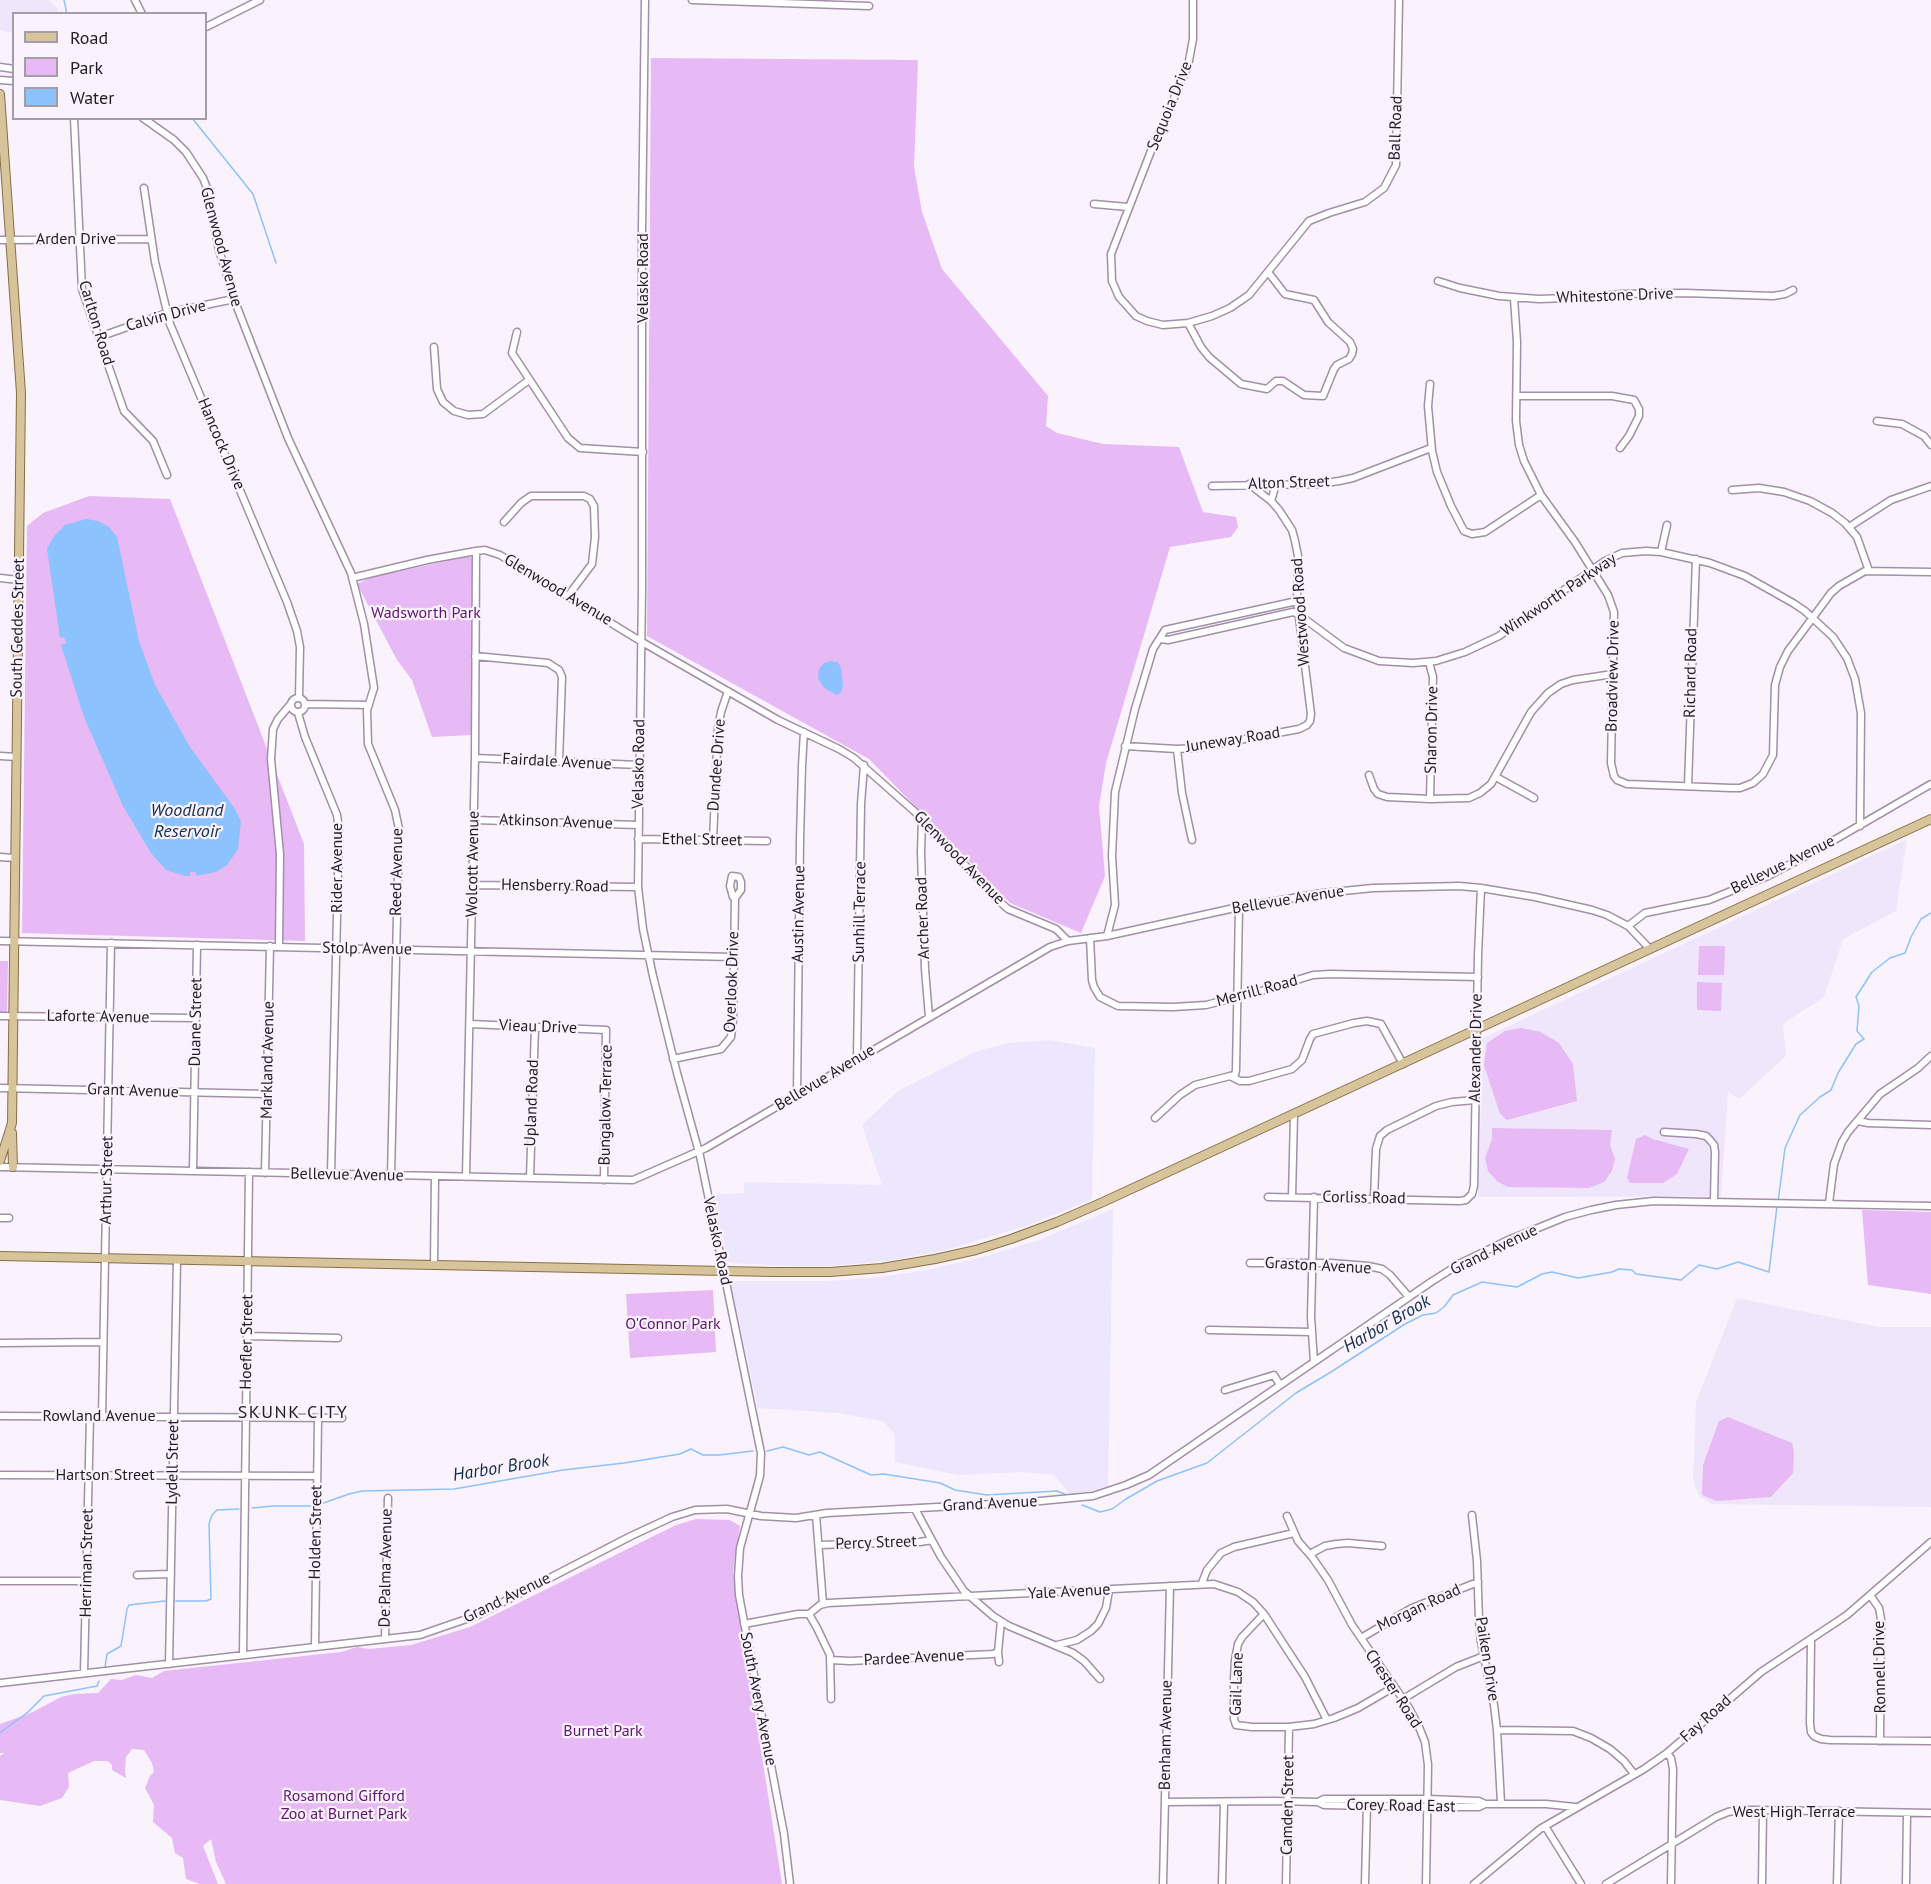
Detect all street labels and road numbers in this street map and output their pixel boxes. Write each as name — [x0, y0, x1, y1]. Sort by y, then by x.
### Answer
street label: Sequoia Drive — [1143, 59, 1197, 153]
street label: Ball Road — [1385, 95, 1407, 161]
street label: Glenwood Avenue — [196, 185, 246, 309]
street label: Arden Drive — [36, 229, 116, 249]
street label: Velasko Road — [633, 233, 653, 323]
street label: Carlton Road — [74, 278, 118, 368]
street label: Whitestone Drive — [1556, 284, 1674, 308]
street label: Calvin Drive — [124, 296, 208, 336]
street label: Hancock Drive — [193, 395, 249, 493]
street label: Alton Street — [1248, 472, 1330, 494]
street label: Winkworth Parkway — [1498, 549, 1620, 641]
street label: Glenwood Avenue — [500, 550, 616, 630]
street label: Westwood Road — [1288, 557, 1314, 667]
street label: South Geddes Street — [7, 558, 29, 698]
street label: Broadview Drive — [1602, 620, 1624, 732]
street label: Richard Road — [1681, 628, 1701, 718]
street label: Sharon Drive — [1422, 686, 1442, 774]
street label: Dundee Drive — [704, 718, 730, 812]
street label: Velasko Road — [629, 719, 649, 809]
street label: Juneway Road — [1184, 723, 1282, 757]
street label: Fairdale Avenue — [502, 750, 612, 774]
street label: Glenwood Avenue — [909, 807, 1009, 909]
street label: Atkinson Avenue — [499, 810, 613, 834]
street label: Wolcott Avenue — [462, 811, 484, 917]
street label: Rider Avenue — [327, 823, 347, 913]
street label: Reed Avenue — [387, 828, 407, 916]
street label: Ethel Street — [661, 830, 743, 850]
street label: Bellevue Avenue — [1728, 832, 1838, 898]
street label: Sunhill Terrace — [850, 861, 870, 963]
street label: Austin Avenue — [789, 865, 809, 963]
street label: Hensberry Road — [501, 875, 609, 897]
street label: Archer Road — [912, 876, 934, 960]
street label: Bellevue Avenue — [1231, 882, 1345, 918]
street label: Overlook Drive — [721, 931, 743, 1033]
street label: Stolp Avenue — [322, 939, 412, 959]
street label: Merrill Road — [1214, 971, 1300, 1011]
street label: Duane Street — [186, 977, 206, 1067]
street label: Alexander Drive — [1465, 993, 1487, 1103]
street label: Markland Avenue — [257, 1001, 279, 1119]
street label: Laforte Avenue — [46, 1007, 150, 1027]
street label: Vieau Drive — [499, 1016, 577, 1038]
street label: Bellevue Avenue — [771, 1041, 879, 1115]
street label: Bungalow Terrace — [595, 1044, 617, 1166]
street label: Upland Road — [521, 1059, 543, 1147]
street label: Grant Avenue — [87, 1080, 179, 1102]
street label: Arthur Street — [97, 1136, 117, 1224]
street label: Bellevue Avenue — [290, 1164, 404, 1186]
street label: Corliss Road — [1322, 1188, 1406, 1208]
street label: Velasko Road — [698, 1195, 736, 1287]
street label: Grand Avenue — [1447, 1221, 1541, 1279]
street label: Graston Avenue — [1264, 1254, 1372, 1278]
street label: Hoefler Street — [237, 1294, 257, 1390]
street label: Rowland Avenue — [42, 1406, 156, 1426]
street label: Lydell Street — [163, 1419, 183, 1505]
street label: Hartson Street — [55, 1465, 155, 1485]
street label: Holden Street — [306, 1485, 326, 1579]
street label: Grand Avenue — [942, 1492, 1038, 1516]
street label: Herriman Street — [76, 1508, 98, 1618]
street label: De Palma Avenue — [375, 1508, 397, 1628]
street label: Percy Street — [835, 1532, 917, 1554]
street label: Grand Avenue — [460, 1569, 554, 1627]
street label: Yale Avenue — [1027, 1580, 1111, 1604]
street label: Morgan Road — [1374, 1580, 1464, 1636]
street label: Paiken Drive — [1471, 1615, 1503, 1703]
street label: Ronnell Drive — [1870, 1621, 1890, 1713]
street label: South Avery Avenue — [736, 1631, 780, 1767]
street label: Pardee Avenue — [863, 1646, 965, 1670]
street label: Chester Road — [1361, 1646, 1425, 1732]
street label: Gail Lane — [1226, 1652, 1248, 1716]
street label: Benham Avenue — [1155, 1680, 1177, 1790]
street label: Fay Road — [1677, 1691, 1735, 1747]
street label: Camden Street — [1278, 1755, 1298, 1855]
street label: Corey Road East — [1346, 1795, 1456, 1817]
street label: West High Terrace — [1733, 1802, 1855, 1822]

